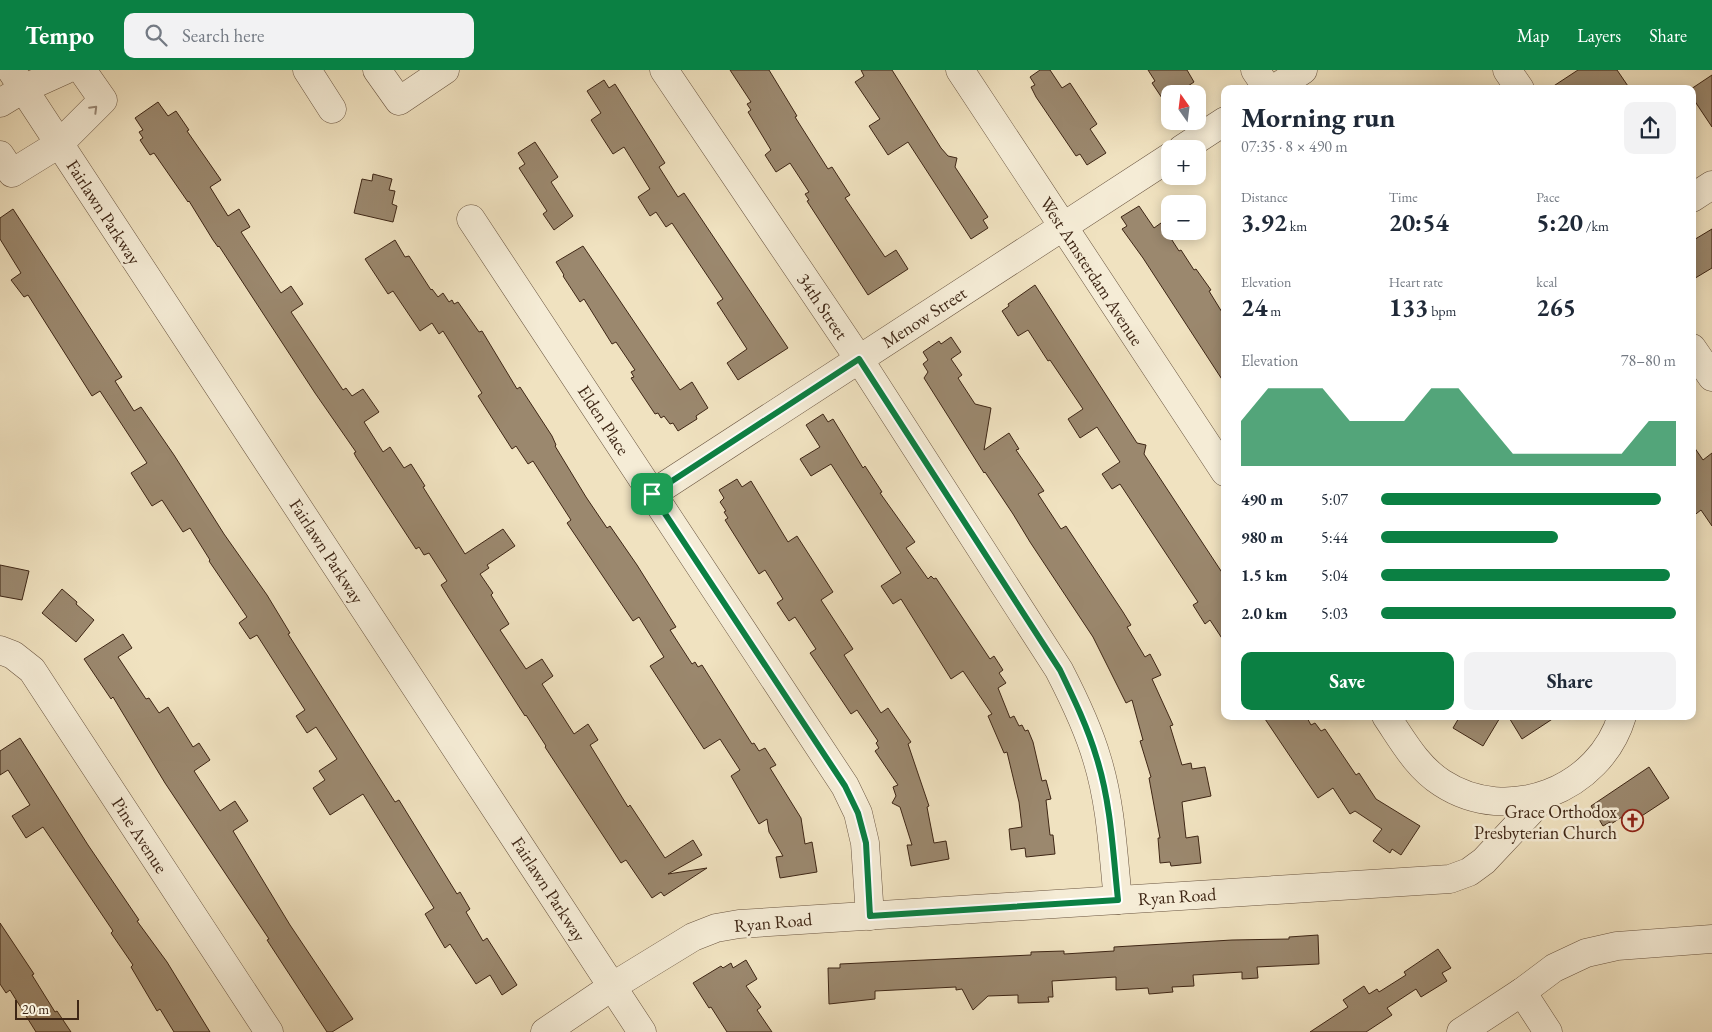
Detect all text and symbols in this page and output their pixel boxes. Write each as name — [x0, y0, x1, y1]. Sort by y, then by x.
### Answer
search box — [124, 13, 474, 58]
text: Tempo — [25, 20, 94, 51]
icon: search — [142, 21, 170, 49]
text: Search here — [182, 23, 264, 48]
text: Map — [1517, 24, 1549, 47]
text: Layers — [1577, 24, 1621, 47]
text: Share — [1649, 24, 1687, 47]
north arrow — [1161, 85, 1206, 130]
map controls — [1161, 85, 1206, 240]
text: Morning run — [1241, 99, 1395, 135]
button: share — [1624, 102, 1676, 154]
one-way arrow — [88, 106, 97, 115]
text: 07:35 · 8 × 490 m — [1241, 136, 1348, 157]
button: + — [1161, 140, 1206, 185]
street label: Fairlawn Parkway — [62, 155, 147, 269]
text: Distance — [1241, 188, 1288, 206]
text: Time — [1389, 188, 1418, 206]
text: Pace — [1536, 188, 1560, 206]
street label: West Amsterdam Avenue — [1035, 192, 1149, 350]
button: − — [1161, 195, 1206, 240]
text: 3.92 — [1241, 206, 1287, 238]
text: 20:54 — [1389, 206, 1449, 238]
text: 5:20 — [1536, 206, 1583, 238]
text: km — [1287, 217, 1307, 235]
text: /km — [1583, 217, 1609, 235]
street label: 34th Street — [792, 268, 854, 344]
text: Elevation — [1241, 273, 1291, 291]
text: Heart rate — [1389, 273, 1443, 291]
text: kcal — [1536, 273, 1557, 291]
street label: Menow Street — [877, 281, 971, 353]
text: 24 — [1241, 291, 1267, 323]
text: 133 — [1389, 291, 1428, 323]
text: 265 — [1536, 291, 1576, 323]
text: m — [1267, 302, 1281, 320]
text: bpm — [1428, 302, 1457, 320]
text: Elevation — [1241, 350, 1299, 371]
text: 78–80 m — [1621, 350, 1676, 371]
street label: Elden Place — [573, 381, 635, 459]
pin — [631, 473, 673, 515]
icon: arrive — [638, 480, 666, 508]
text: 490 m — [1241, 489, 1283, 510]
text: 5:07 — [1321, 489, 1348, 510]
street label: Fairlawn Parkway — [285, 494, 370, 608]
text: 980 m — [1241, 527, 1283, 548]
text: 5:44 — [1321, 527, 1348, 548]
text: 1.5 km — [1241, 565, 1287, 586]
text: 5:04 — [1321, 565, 1348, 586]
text: 2.0 km — [1241, 603, 1287, 624]
text: 5:03 — [1321, 603, 1348, 624]
button: Save — [1241, 652, 1454, 710]
button: Share — [1464, 652, 1676, 710]
street label: Pine Avenue — [107, 793, 173, 877]
place label: Grace Orthodox Presbyterian Church — [1474, 800, 1617, 844]
church icon: Grace Orthodox Presbyterian Church — [1621, 809, 1645, 833]
street label: Fairlawn Parkway — [507, 832, 592, 946]
street label: Ryan Road — [1137, 882, 1218, 910]
street label: Ryan Road — [733, 907, 814, 937]
scale bar — [15, 997, 79, 1020]
text: 20 m — [22, 1000, 49, 1018]

